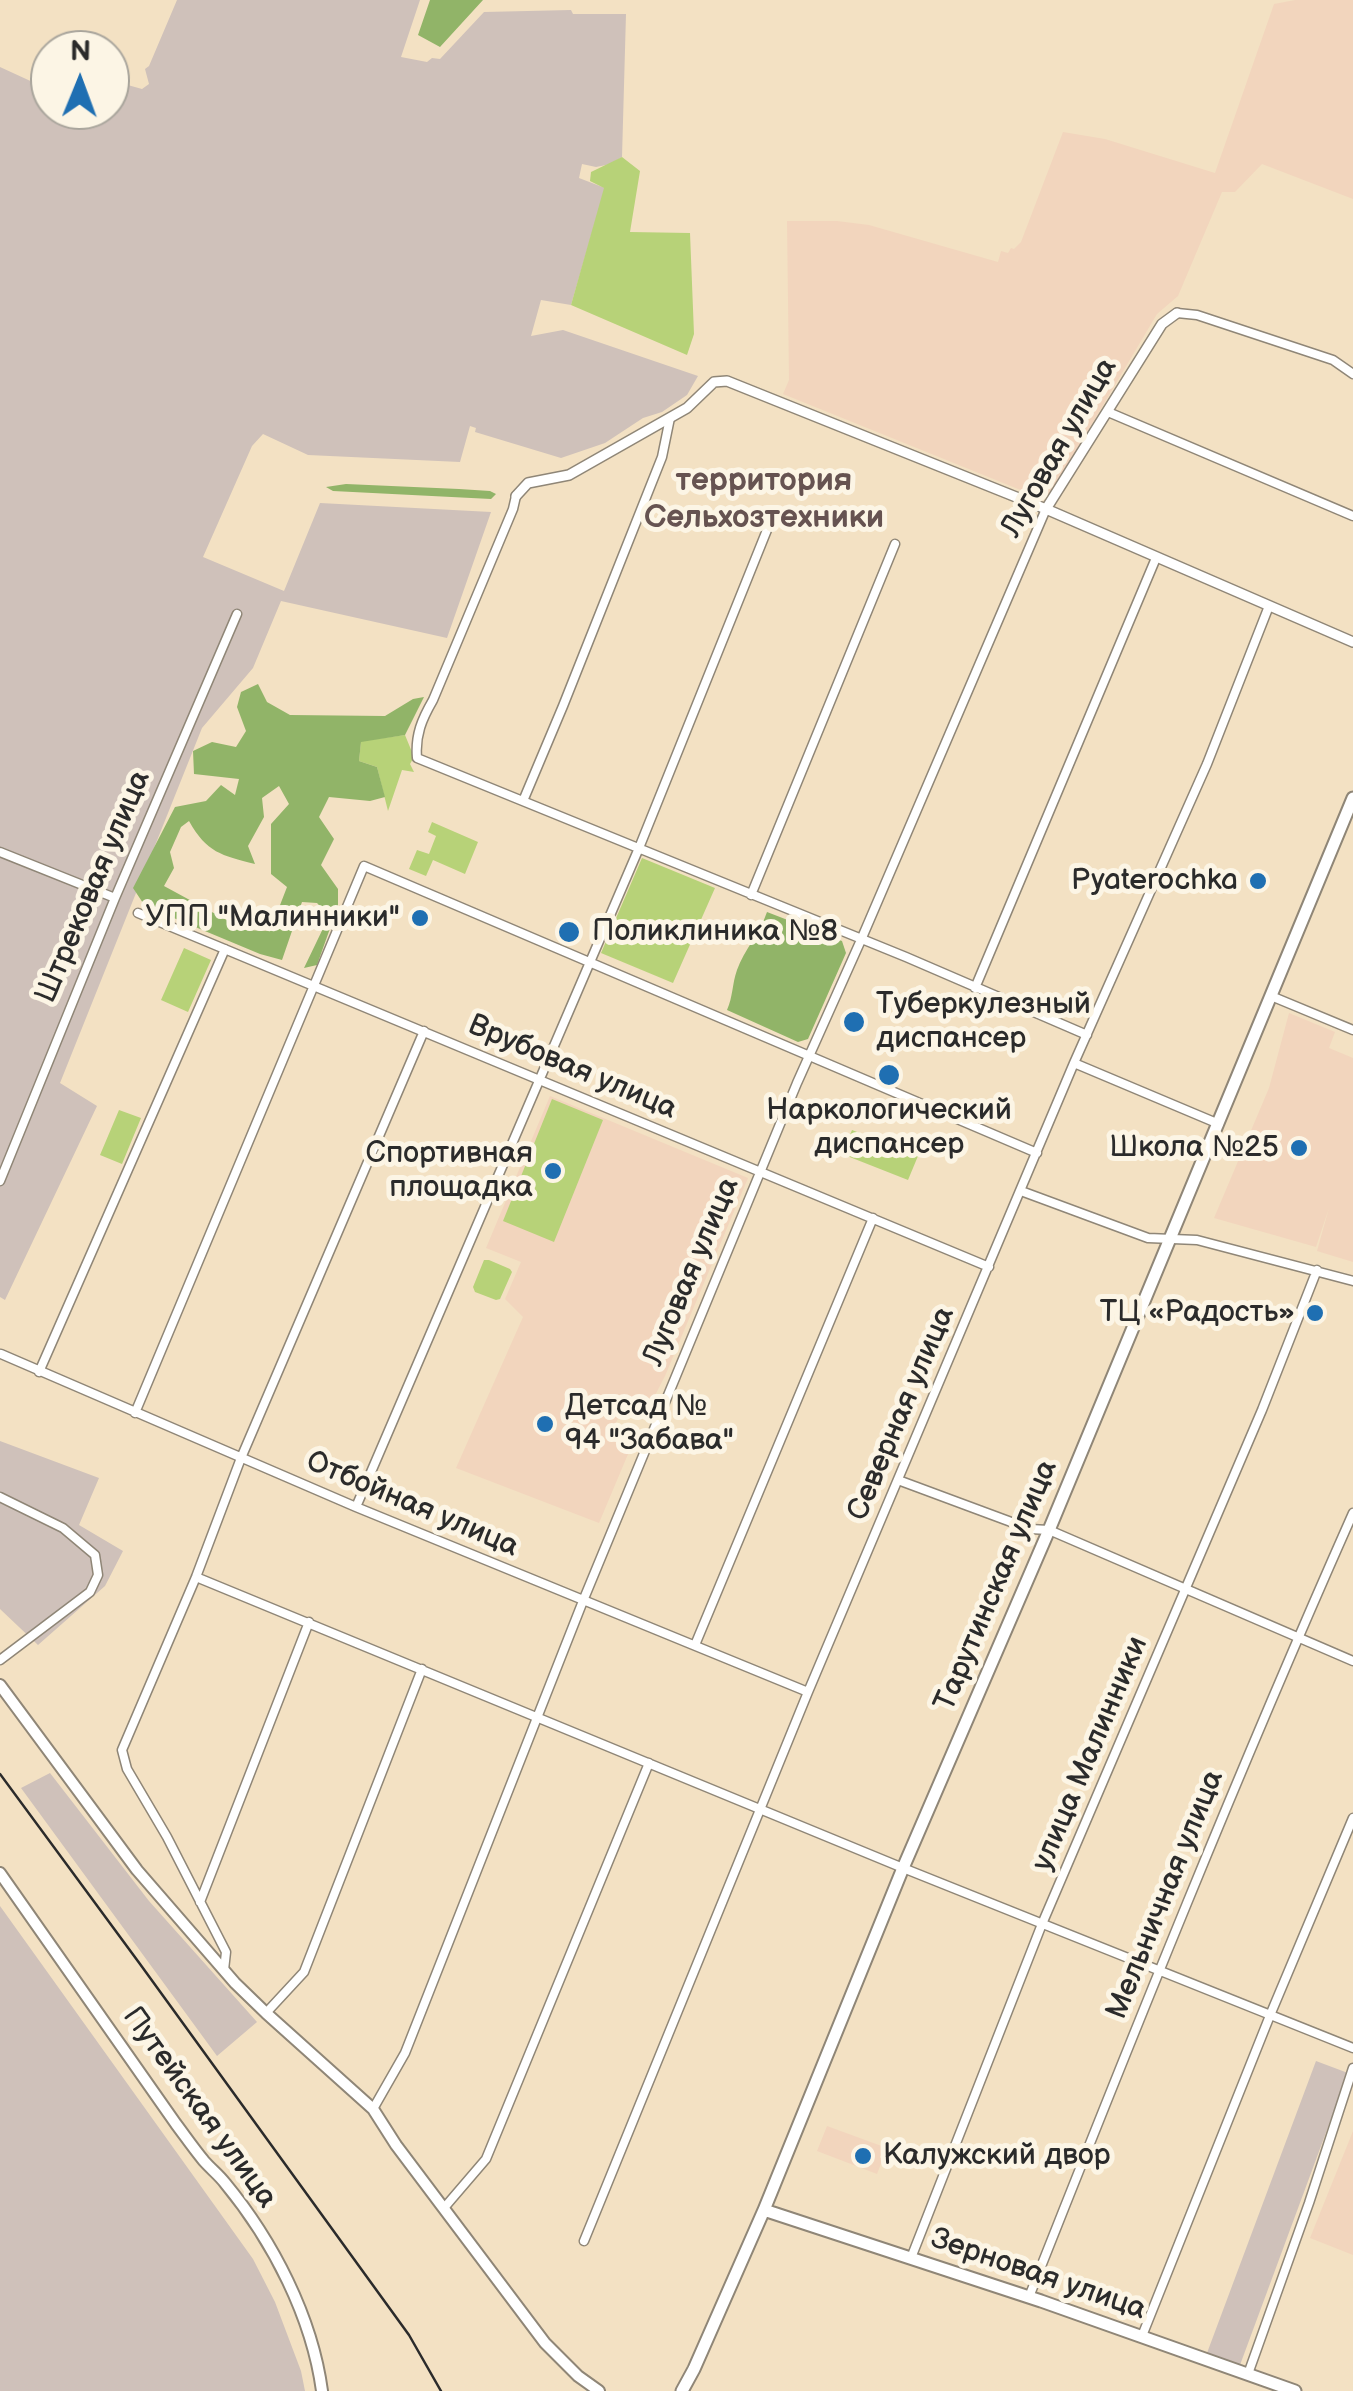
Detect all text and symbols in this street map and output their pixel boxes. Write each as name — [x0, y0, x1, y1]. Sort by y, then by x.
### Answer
north arrow — [30, 30, 130, 130]
text: N — [70, 35, 91, 68]
street label: Луговая улица — [994, 352, 1126, 544]
district label: территория Сельхозтехники — [644, 463, 884, 538]
street label: Штрековая улица — [29, 765, 159, 1009]
place label: Pyaterochka — [1071, 863, 1238, 899]
marker: Pyaterochka — [1247, 870, 1269, 892]
place label: УПП "Малинники" — [145, 900, 400, 936]
marker: УПП "Малинники" — [409, 907, 431, 929]
place label: Поликлиника №8 — [592, 914, 838, 950]
marker: Поликлиника №8 — [556, 919, 582, 945]
place label: Туберкулезный диспансер — [876, 987, 1091, 1058]
street label: Врубовая улица — [462, 1008, 682, 1128]
marker: Туберкулезный диспансер — [841, 1009, 867, 1035]
marker: Наркологический диспансер — [876, 1062, 902, 1088]
place label: Наркологический диспансер — [766, 1093, 1012, 1164]
place label: Школа №25 — [1109, 1130, 1279, 1166]
place label: Спортивная площадка — [366, 1136, 533, 1206]
marker: Школа №25 — [1288, 1137, 1310, 1159]
marker: Спортивная площадка — [542, 1160, 564, 1182]
street label: Луговая улица — [636, 1173, 748, 1371]
place label: ТЦ «Радость» — [1100, 1295, 1295, 1331]
street label: Северная улица — [841, 1302, 963, 1526]
marker: ТЦ «Радость» — [1304, 1302, 1326, 1324]
place label: Детсад № 94 "Забава" — [565, 1389, 734, 1460]
marker: Детсад № 94 "Забава" — [534, 1413, 556, 1435]
street label: Отбойная улица — [300, 1444, 524, 1566]
street label: Тарутинская улица — [928, 1455, 1066, 1717]
street label: улица Малинники — [1025, 1631, 1157, 1877]
street label: Мельничная улица — [1100, 1765, 1232, 2025]
street label: Путейская улица — [114, 2000, 284, 2216]
place label: Калужский двор — [883, 2138, 1110, 2174]
marker: Калужский двор — [852, 2145, 874, 2167]
street label: Зерновая улица — [926, 2221, 1150, 2329]

